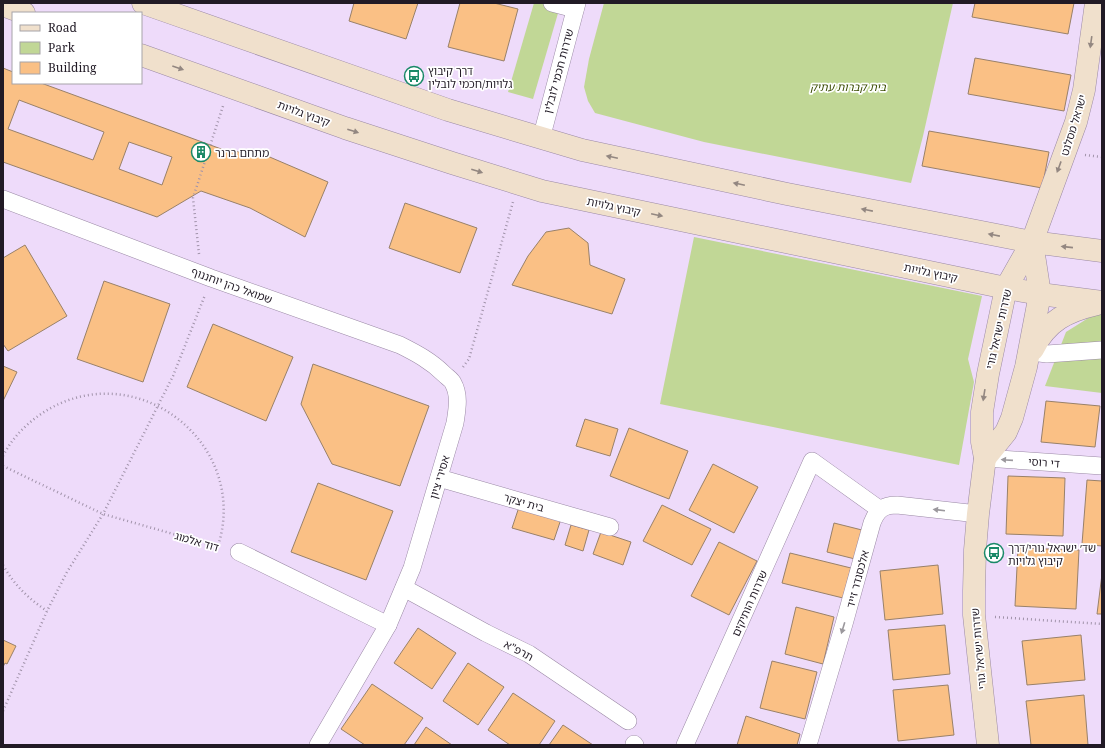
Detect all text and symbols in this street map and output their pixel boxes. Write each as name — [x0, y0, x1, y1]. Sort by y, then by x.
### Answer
legend — [12, 12, 142, 84]
text: Road — [48, 19, 78, 36]
street label: שדרות חכמי לובלין — [539, 27, 577, 115]
one-way arrow — [1088, 36, 1094, 48]
text: Park — [48, 39, 76, 56]
text: Building — [48, 59, 97, 76]
place label: דרך קיבוץ גלויות/חכמי לובלין — [428, 63, 512, 91]
bus stop icon: דרך קיבוץ גלויות/חכמי לובלין — [403, 65, 425, 87]
one-way arrow — [172, 66, 184, 72]
park label: בית קברות עתיק — [810, 79, 887, 94]
street label: ישראל מסלנט — [1057, 93, 1089, 157]
street label: קיבוץ גלויות — [276, 97, 332, 129]
one-way arrow — [347, 128, 359, 134]
building icon: מתחם ברנר — [190, 141, 212, 163]
place label: מתחם ברנר — [215, 145, 269, 160]
one-way arrow — [606, 154, 618, 160]
one-way arrow — [1056, 162, 1062, 174]
one-way arrow — [471, 168, 483, 174]
one-way arrow — [733, 180, 745, 186]
street label: קיבוץ גלויות — [586, 193, 642, 219]
one-way arrow — [860, 206, 873, 212]
one-way arrow — [651, 213, 663, 219]
one-way arrow — [988, 232, 1000, 238]
one-way arrow — [1061, 244, 1073, 250]
street label: קיבוץ גלויות — [903, 259, 959, 285]
street label: שמואל כהן יוחננוף — [189, 263, 275, 307]
street label: שדרות ישראל גורי — [981, 287, 1015, 371]
one-way arrow — [981, 389, 987, 401]
street label: אסירי ציון — [425, 453, 453, 501]
street label: די רוסי — [1028, 453, 1060, 471]
one-way arrow — [1001, 456, 1013, 463]
street label: בית יצקר — [502, 489, 546, 515]
one-way arrow — [933, 506, 945, 513]
street label: דוד אלמוג — [173, 528, 221, 554]
place label: שד׳ ישראל גורי/דרך קיבוץ גלויות — [1008, 540, 1096, 568]
bus stop icon: שד׳ ישראל גורי/דרך קיבוץ גלויות — [983, 542, 1005, 564]
street label: אלכסנדר זייד — [842, 548, 872, 610]
street label: שדרות הותיקים — [728, 567, 770, 639]
street label: שדרות ישראל גורי — [967, 608, 989, 690]
one-way arrow — [840, 623, 846, 635]
street label: תרפ"א — [502, 636, 536, 664]

